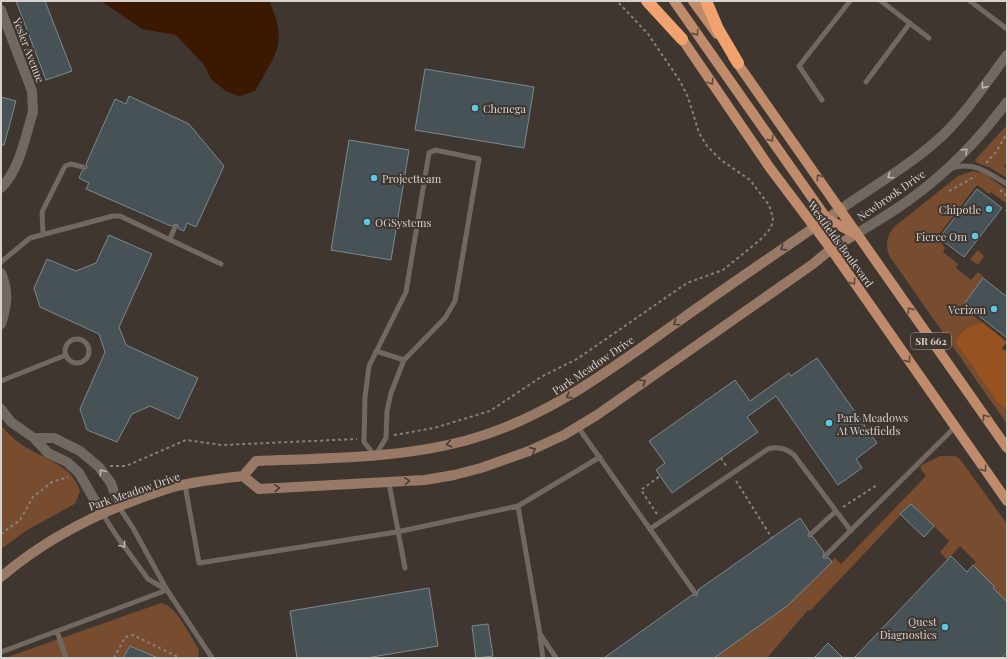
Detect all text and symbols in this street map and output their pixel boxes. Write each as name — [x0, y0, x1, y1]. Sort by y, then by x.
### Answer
street label: Yesler Avenue — [9, 15, 48, 85]
one-way arrow — [691, 29, 699, 36]
one-way arrow — [706, 78, 713, 85]
one-way arrow — [981, 82, 988, 89]
place label: Chenega — [483, 101, 526, 116]
marker: Chenega — [470, 103, 480, 113]
one-way arrow — [766, 135, 773, 142]
one-way arrow — [960, 148, 968, 156]
street label: Newbrook Drive — [854, 166, 928, 224]
place label: Projectteam — [382, 171, 441, 186]
one-way arrow — [887, 171, 894, 178]
marker: Projectteam — [369, 173, 379, 183]
one-way arrow — [817, 175, 824, 182]
street label: Westfields Boulevard — [804, 197, 878, 290]
place label: Chipotle — [939, 202, 981, 217]
marker: Chipotle — [984, 204, 994, 214]
place label: OGSystems — [375, 215, 431, 230]
marker: OGSystems — [362, 217, 372, 227]
place label: Fierce Om — [916, 229, 967, 244]
marker: Fierce Om — [970, 231, 980, 241]
one-way arrow — [780, 244, 787, 251]
one-way arrow — [848, 277, 855, 284]
place label: Verizon — [947, 302, 986, 317]
marker: Verizon — [989, 304, 999, 314]
one-way arrow — [908, 308, 915, 315]
one-way arrow — [673, 318, 680, 326]
street label: Park Meadow Drive — [549, 332, 637, 398]
road number: SR 662 — [911, 333, 951, 349]
one-way arrow — [903, 355, 910, 362]
one-way arrow — [639, 380, 646, 387]
one-way arrow — [566, 392, 573, 399]
place label: Park Meadows At Westfields — [836, 410, 908, 438]
one-way arrow — [982, 414, 989, 421]
marker: Park Meadows At Westfields — [824, 418, 834, 428]
one-way arrow — [446, 440, 452, 448]
one-way arrow — [528, 447, 536, 455]
one-way arrow — [979, 464, 986, 471]
street label: Park Meadow Drive — [86, 468, 182, 514]
one-way arrow — [100, 469, 107, 476]
one-way arrow — [404, 477, 410, 486]
one-way arrow — [274, 484, 280, 493]
one-way arrow — [118, 541, 125, 548]
place label: Quest Diagnostics — [880, 614, 937, 642]
marker: Quest Diagnostics — [940, 622, 950, 632]

